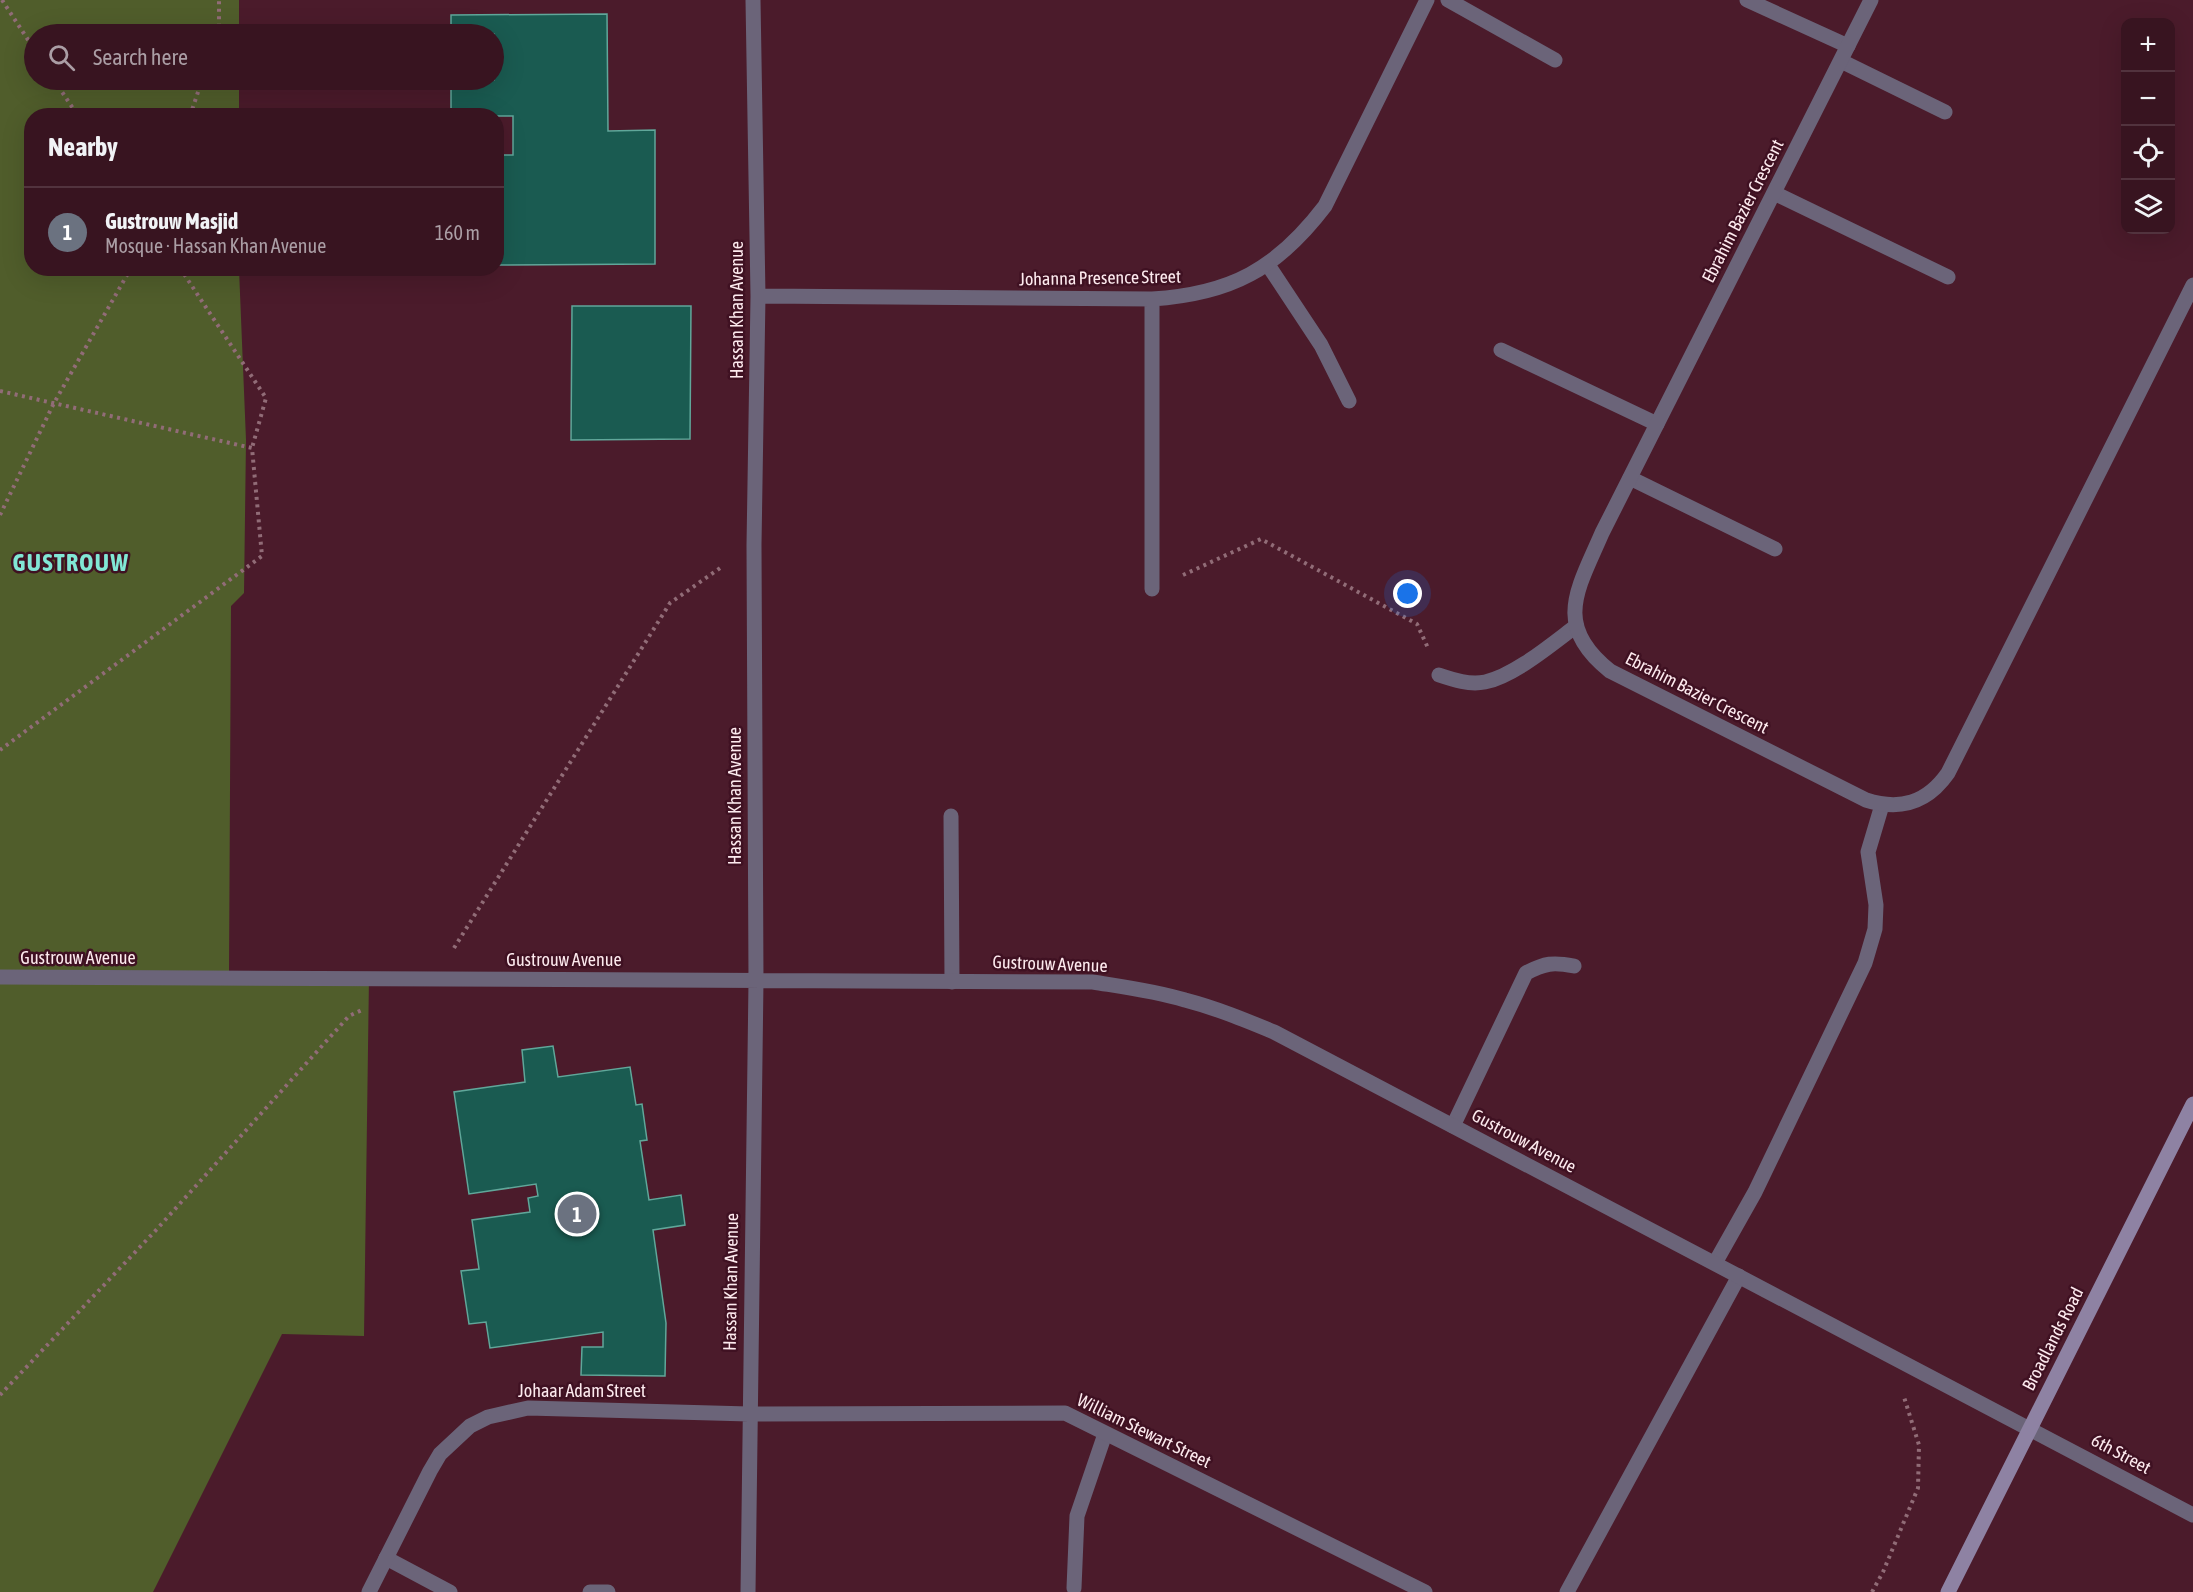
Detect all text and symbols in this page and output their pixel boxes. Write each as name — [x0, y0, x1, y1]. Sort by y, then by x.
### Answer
map controls — [2121, 18, 2175, 234]
button: + — [2121, 18, 2175, 72]
search box — [24, 24, 504, 90]
icon: search — [45, 41, 78, 74]
text: Search here — [93, 44, 188, 70]
button: − — [2121, 72, 2175, 126]
button: locate — [2121, 126, 2175, 180]
text: Nearby — [48, 132, 118, 162]
street label: Ebrahim Bazier Crescent — [1697, 136, 1788, 286]
button: layers — [2121, 180, 2175, 234]
text: Gustrouw Masjid — [105, 208, 238, 234]
text: 1 — [63, 221, 72, 244]
text: 160 m — [435, 221, 480, 244]
text: Mosque · Hassan Khan Avenue — [105, 234, 326, 257]
street label: Hassan Khan Avenue — [726, 241, 747, 379]
street label: Johanna Presence Street — [1019, 266, 1181, 289]
district label: GUSTROUW — [13, 549, 129, 576]
your location — [1393, 579, 1422, 608]
street label: Ebrahim Bazier Crescent — [1622, 647, 1772, 738]
street label: Hassan Khan Avenue — [724, 727, 745, 865]
street label: Gustrouw Avenue — [20, 947, 136, 968]
street label: Gustrouw Avenue — [506, 949, 622, 970]
street label: Gustrouw Avenue — [992, 951, 1108, 976]
street label: Gustrouw Avenue — [1468, 1104, 1580, 1177]
pin: 1 — [558, 1192, 596, 1236]
street label: Hassan Khan Avenue — [719, 1213, 742, 1351]
street label: Broadlands Road — [2018, 1284, 2088, 1394]
street label: Johaar Adam Street — [518, 1380, 646, 1401]
street label: William Stewart Street — [1074, 1389, 1215, 1472]
street label: 6th Street — [2088, 1429, 2155, 1478]

